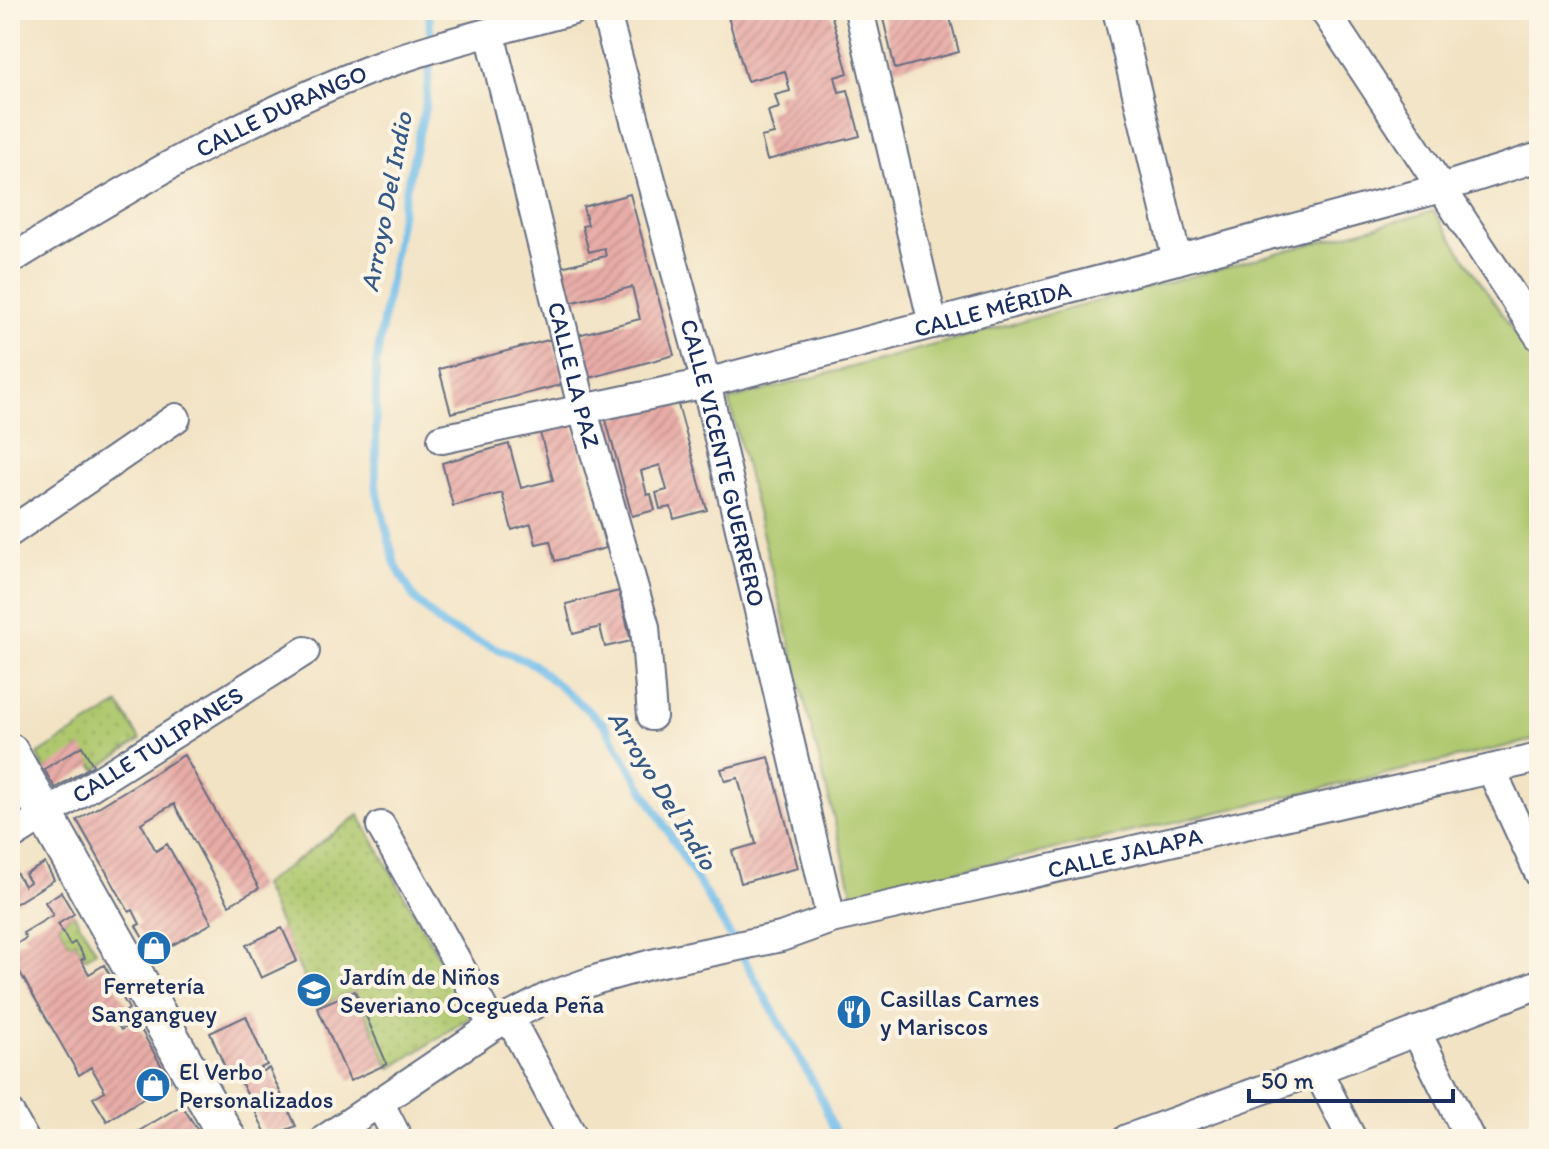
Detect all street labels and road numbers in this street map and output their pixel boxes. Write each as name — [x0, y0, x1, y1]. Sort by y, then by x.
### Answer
street label: CALLE DURANGO — [190, 58, 371, 163]
street label: CALLE MÉRIDA — [911, 274, 1074, 343]
street label: CALLE LA PAZ — [542, 299, 607, 451]
street label: CALLE VICENTE GUERRERO — [675, 316, 772, 609]
street label: CALLE TULIPANES — [66, 679, 248, 809]
street label: CALLE JALAPA — [1044, 821, 1205, 884]

